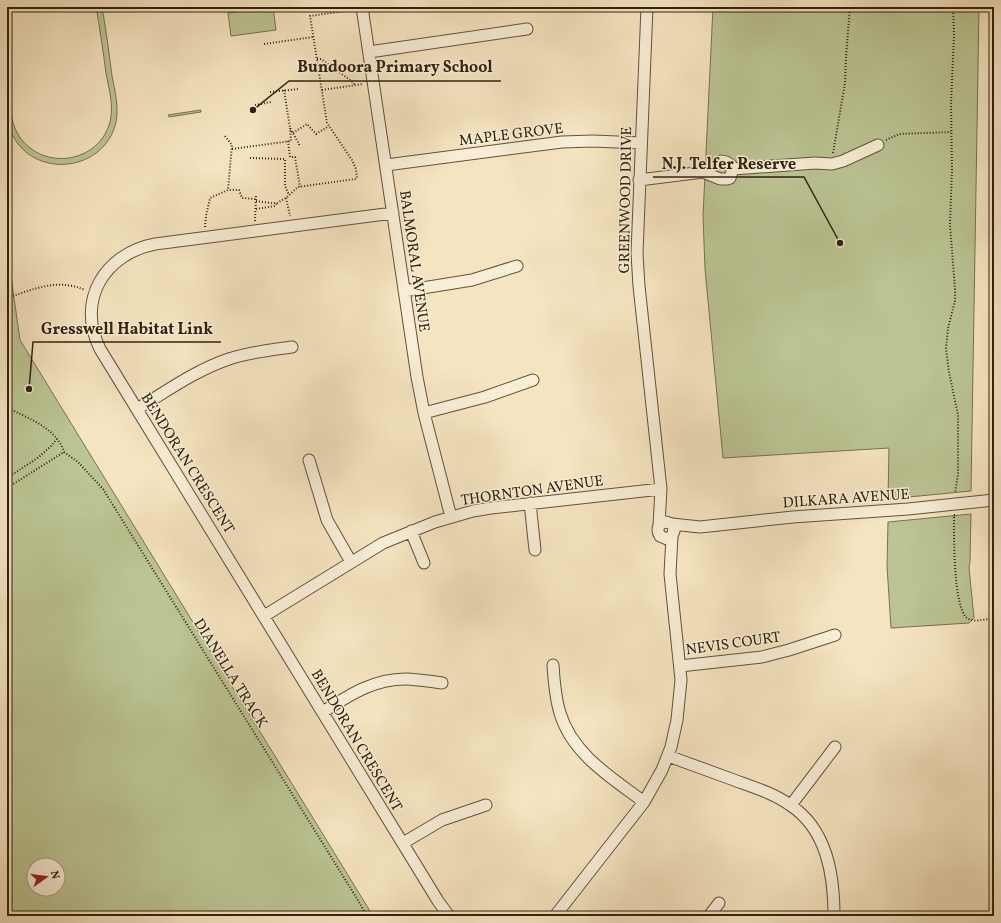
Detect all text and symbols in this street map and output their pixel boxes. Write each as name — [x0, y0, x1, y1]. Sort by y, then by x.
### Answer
callout: Bundoora Primary School — [289, 53, 501, 81]
text: Bundoora Primary School — [297, 57, 493, 79]
street label: MAPLE GROVE — [458, 119, 565, 152]
street label: GREENWOOD DRIVE — [615, 126, 638, 274]
callout: N.J. Telfer Reserve — [653, 149, 804, 177]
text: N.J. Telfer Reserve — [662, 154, 796, 176]
street label: BALMORAL AVENUE — [393, 189, 434, 333]
callout: Gresswell Habitat Link — [33, 314, 221, 342]
text: Gresswell Habitat Link — [41, 319, 213, 341]
street label: BENDORAN CRESCENT — [135, 389, 239, 538]
street label: THORNTON AVENUE — [460, 471, 605, 512]
street label: DILKARA AVENUE — [782, 485, 910, 514]
street label: DIANELLA TRACK — [188, 615, 272, 733]
street label: NEVIS COURT — [685, 627, 782, 662]
street label: BENDORAN CRESCENT — [305, 666, 407, 816]
north arrow — [26, 857, 66, 897]
text: N — [46, 869, 62, 881]

